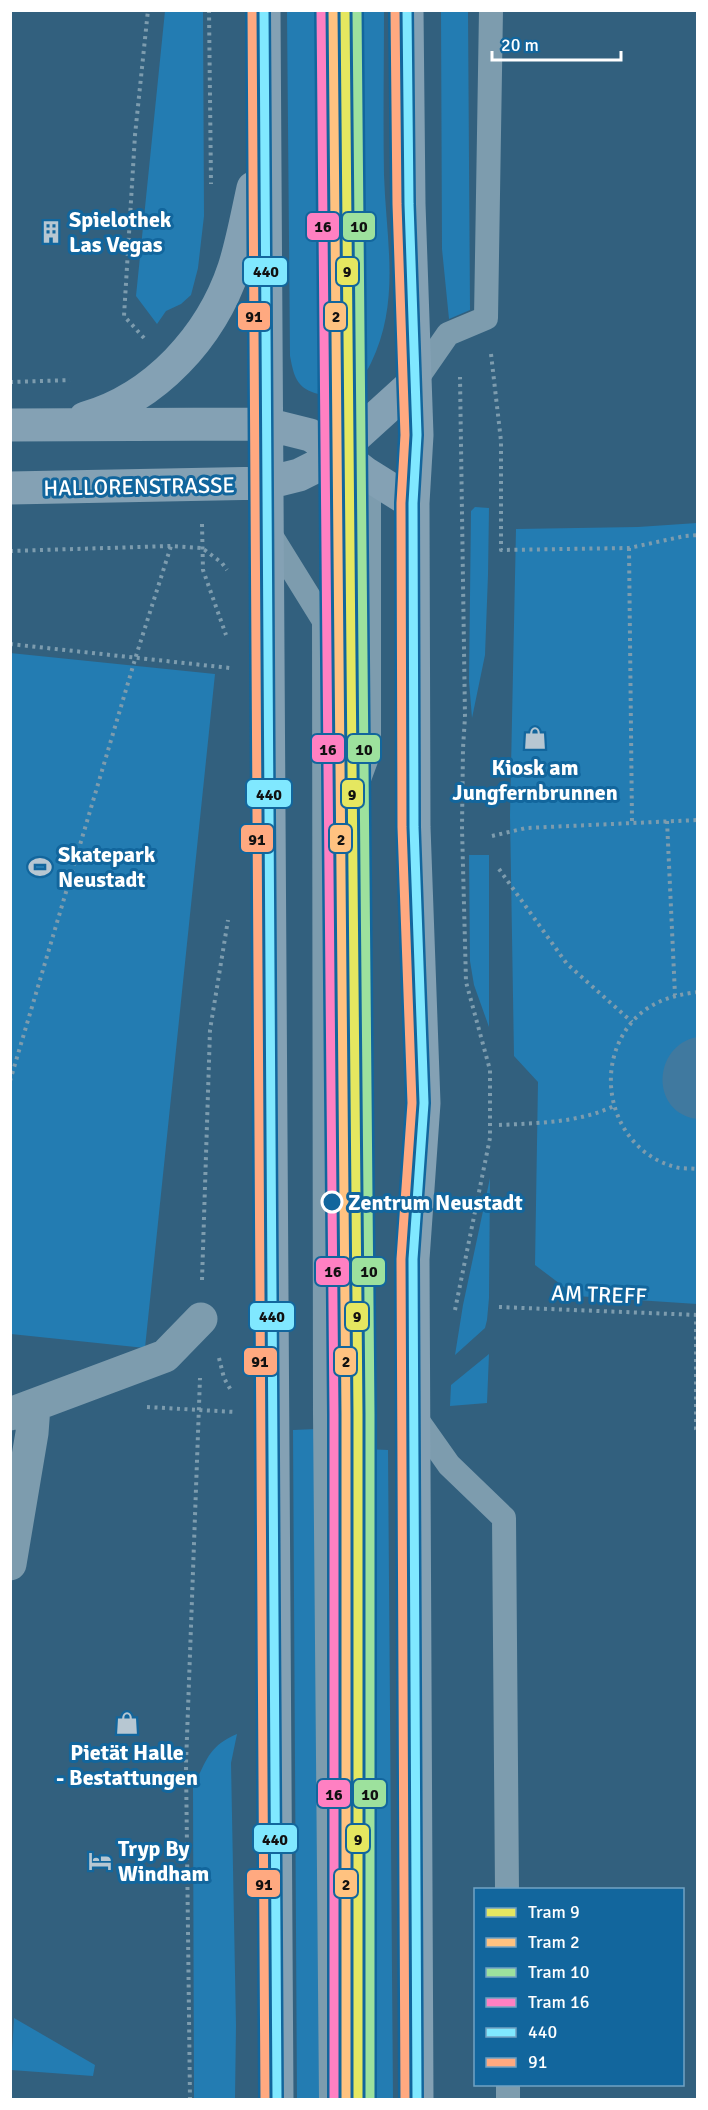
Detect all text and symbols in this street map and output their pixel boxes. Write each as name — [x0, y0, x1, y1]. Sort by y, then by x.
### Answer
scale bar — [492, 24, 621, 62]
text: 20 m — [501, 34, 539, 56]
place label: Spielothek Las Vegas — [69, 206, 172, 258]
line badge: 16 — [306, 212, 340, 241]
line badge: 10 — [342, 212, 376, 241]
text: 16 — [314, 217, 332, 237]
text: 10 — [350, 217, 368, 237]
building icon: Spielothek Las Vegas — [38, 219, 64, 245]
line badge: 440 — [243, 257, 288, 286]
line badge: 9 — [336, 257, 359, 286]
text: 440 — [253, 262, 279, 282]
text: 9 — [343, 262, 352, 282]
line badge: 91 — [237, 302, 271, 331]
line badge: 2 — [324, 302, 347, 331]
text: 91 — [245, 307, 263, 327]
text: 2 — [332, 307, 340, 327]
street label: HALLORENSTRASSE — [43, 471, 235, 502]
shop icon: Kiosk am Jungfernbrunnen — [522, 725, 548, 751]
line badge: 16 — [311, 734, 345, 763]
line badge: 10 — [347, 734, 381, 763]
text: 16 — [319, 740, 337, 760]
text: 10 — [355, 740, 373, 760]
place label: Kiosk am Jungfernbrunnen — [452, 754, 618, 806]
line badge: 440 — [246, 779, 292, 808]
line badge: 9 — [341, 779, 364, 808]
text: 440 — [256, 785, 282, 805]
text: 9 — [348, 785, 357, 805]
line badge: 91 — [240, 824, 274, 853]
line badge: 2 — [329, 824, 352, 853]
text: 91 — [248, 830, 266, 850]
text: 2 — [337, 830, 345, 850]
place label: Skatepark Neustadt — [58, 841, 156, 893]
sports icon: Skatepark Neustadt — [27, 854, 53, 880]
place label: Zentrum Neustadt — [348, 1189, 523, 1216]
marker: Zentrum Neustadt — [321, 1191, 343, 1213]
line badge: 16 — [315, 1257, 350, 1286]
line badge: 10 — [351, 1257, 386, 1286]
text: 16 — [324, 1262, 342, 1282]
text: 10 — [360, 1262, 378, 1282]
street label: AM TREFF — [551, 1279, 647, 1310]
line badge: 440 — [249, 1302, 295, 1331]
line badge: 9 — [345, 1302, 369, 1331]
text: 440 — [259, 1307, 285, 1327]
text: 9 — [353, 1307, 362, 1327]
line badge: 91 — [243, 1347, 278, 1376]
line badge: 2 — [334, 1347, 357, 1376]
text: 91 — [251, 1352, 269, 1372]
text: 2 — [342, 1352, 350, 1372]
shop icon: Pietät Halle - Bestattungen — [114, 1710, 140, 1736]
place label: Pietät Halle - Bestattungen — [56, 1739, 198, 1791]
line badge: 16 — [317, 1779, 351, 1808]
line badge: 10 — [353, 1779, 387, 1808]
text: 16 — [325, 1785, 343, 1805]
text: 10 — [361, 1785, 379, 1805]
line badge: 440 — [253, 1824, 298, 1853]
line badge: 9 — [346, 1824, 370, 1853]
text: 440 — [262, 1830, 288, 1850]
text: 9 — [354, 1830, 363, 1850]
place label: Tryp By Windham — [118, 1835, 210, 1887]
hotel icon: Tryp By Windham — [87, 1848, 113, 1874]
line badge: 91 — [246, 1869, 281, 1898]
line badge: 2 — [334, 1869, 358, 1898]
text: 91 — [255, 1875, 273, 1895]
text: 2 — [342, 1875, 350, 1895]
legend — [474, 1888, 684, 2086]
text: Tram 9 — [528, 1901, 580, 1923]
text: Tram 2 — [528, 1931, 580, 1953]
text: Tram 10 — [528, 1961, 589, 1983]
text: Tram 16 — [528, 1991, 589, 2013]
text: 440 — [528, 2021, 557, 2043]
text: 91 — [528, 2051, 547, 2073]

